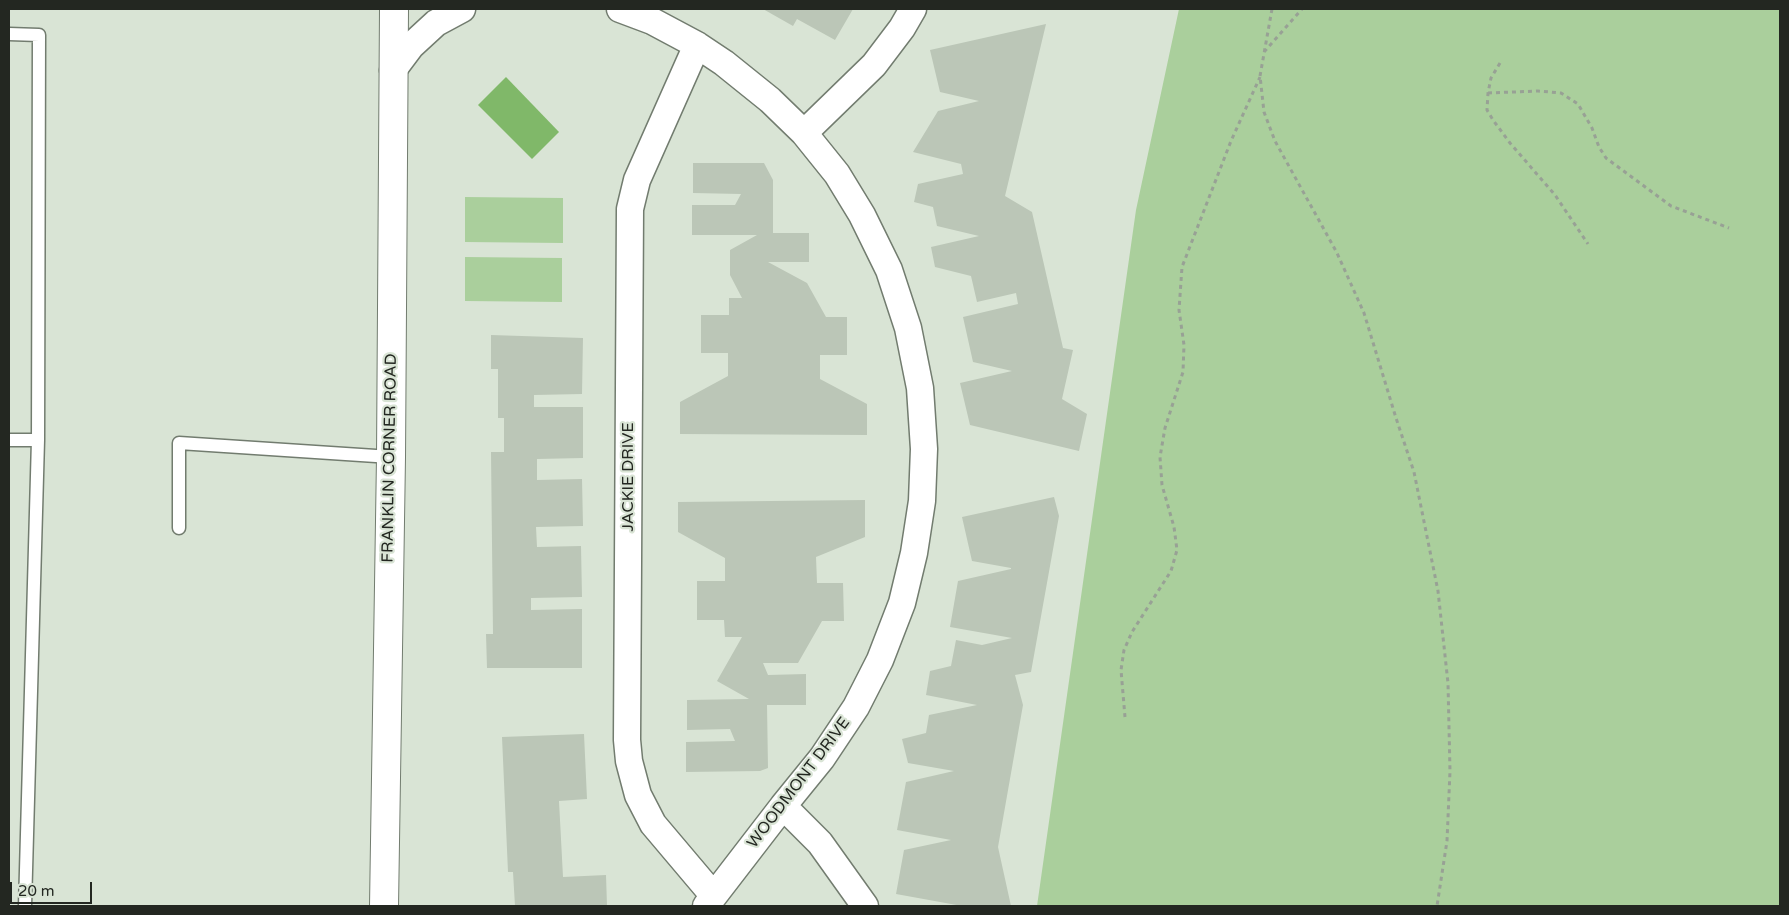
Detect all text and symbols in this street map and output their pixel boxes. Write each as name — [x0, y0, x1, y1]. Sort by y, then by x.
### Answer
street label: FRANKLIN CORNER ROAD — [379, 353, 401, 563]
street label: JACKIE DRIVE — [619, 422, 639, 532]
street label: WOODMONT DRIVE — [744, 714, 854, 852]
scale bar — [12, 872, 95, 904]
text: 20 m — [18, 882, 55, 900]

